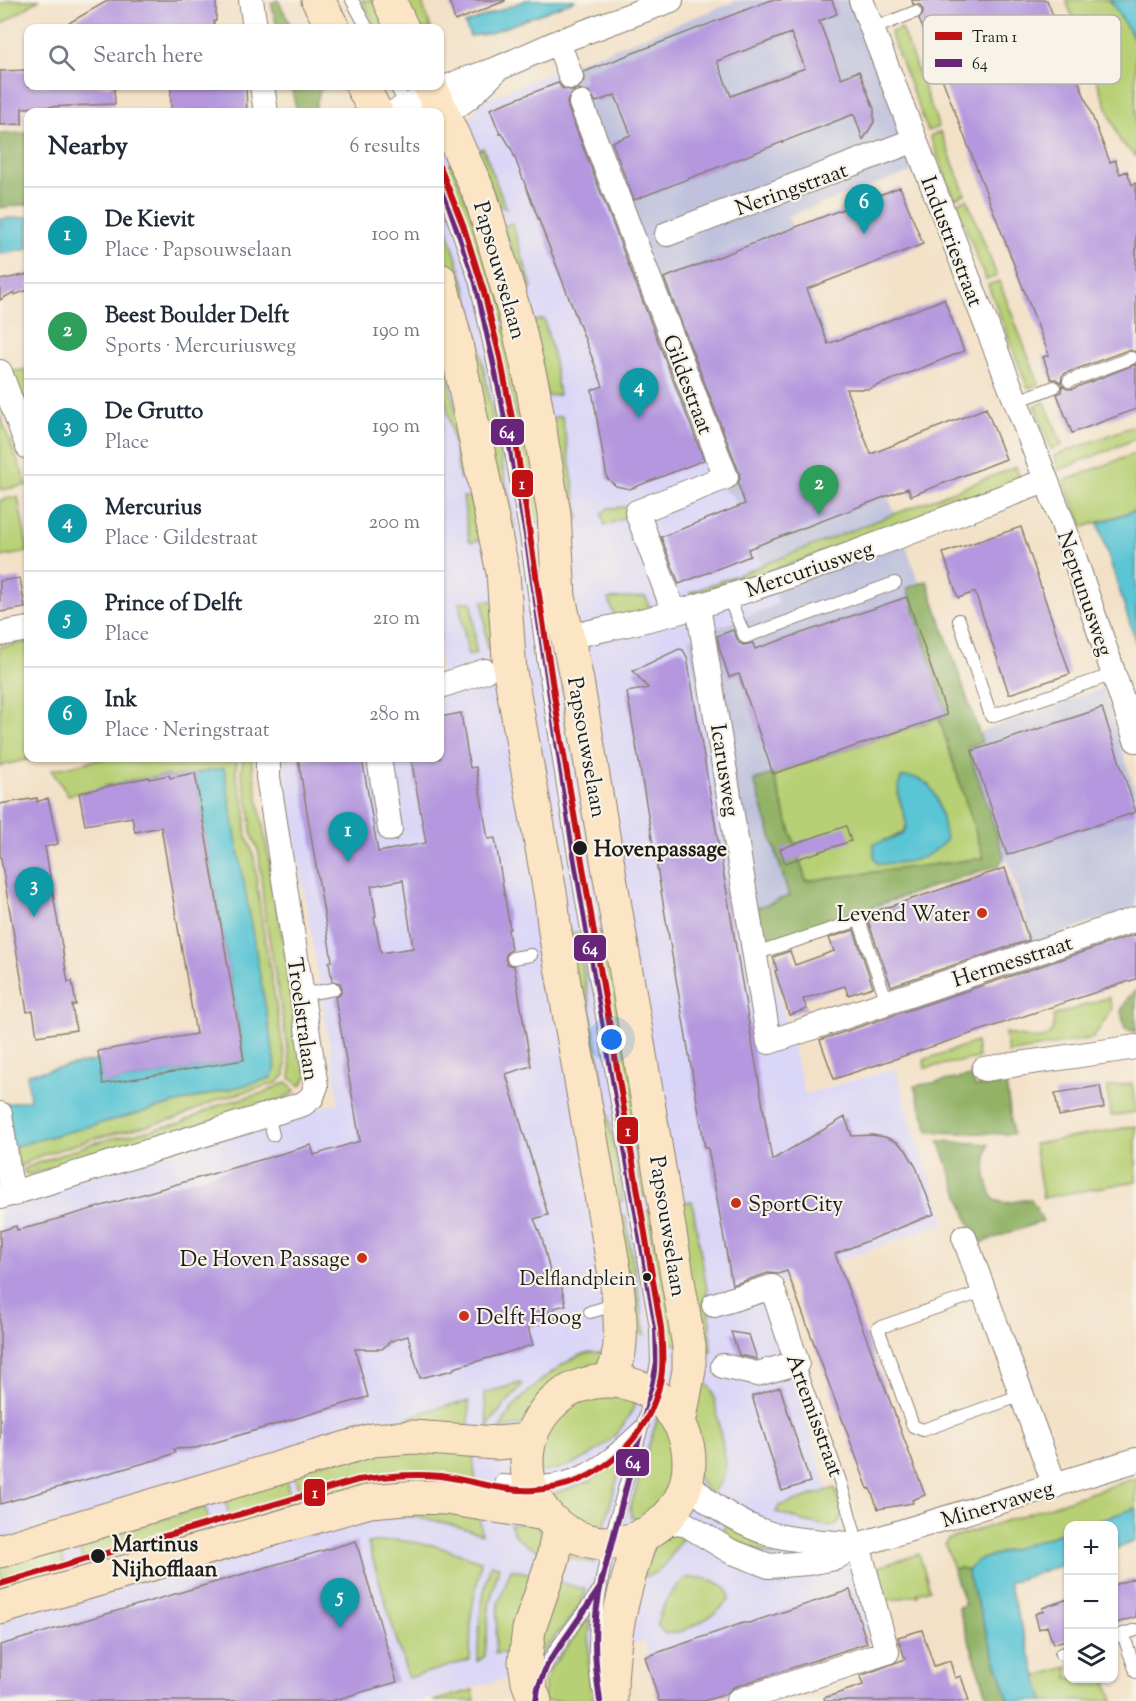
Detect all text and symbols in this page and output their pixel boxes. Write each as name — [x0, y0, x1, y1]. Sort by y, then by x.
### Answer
legend — [923, 15, 1121, 84]
search box — [24, 24, 444, 90]
text: Tram 1 — [972, 27, 1018, 50]
icon: search — [45, 41, 78, 74]
text: Search here — [93, 41, 203, 73]
text: 64 — [972, 54, 988, 77]
text: Nearby — [48, 129, 128, 166]
text: 6 results — [350, 133, 420, 162]
street label: Neringstraat — [731, 156, 853, 226]
street label: Industriestraat — [911, 172, 990, 313]
pin: 6 — [844, 184, 884, 234]
street label: Papsouwselaan — [463, 198, 533, 344]
text: De Kievit — [105, 205, 195, 237]
text: 1 — [64, 221, 71, 250]
text: 100 m — [371, 221, 420, 250]
text: Place · Papsouwselaan — [105, 237, 292, 266]
text: Beest Boulder Delft — [105, 301, 289, 333]
text: 2 — [63, 317, 72, 346]
text: 190 m — [372, 317, 420, 346]
street label: Gildestraat — [653, 330, 720, 440]
text: Sports · Mercuriusweg — [105, 333, 296, 362]
pin: 4 — [620, 368, 658, 418]
text: De Grutto — [105, 397, 203, 429]
text: 3 — [63, 413, 72, 442]
text: 190 m — [372, 413, 420, 442]
line badge: 64 — [490, 418, 525, 446]
text: 64 — [499, 423, 515, 446]
text: Place — [105, 429, 149, 458]
pin: 2 — [800, 466, 838, 515]
line badge: 1 — [511, 469, 534, 498]
text: 1 — [519, 474, 525, 497]
text: Mercurius — [105, 493, 202, 525]
text: 4 — [62, 509, 73, 538]
text: 200 m — [369, 509, 420, 538]
text: Place · Gildestraat — [105, 525, 258, 554]
street label: Neptunusweg — [1047, 527, 1120, 661]
street label: Mercuriusweg — [742, 534, 879, 608]
text: Prince of Delft — [105, 589, 242, 621]
text: 5 — [64, 605, 71, 634]
text: 210 m — [373, 605, 420, 634]
text: Place — [105, 621, 149, 650]
street label: Papsouwselaan — [557, 675, 613, 820]
text: Ink — [105, 685, 137, 717]
text: 6 — [63, 701, 72, 730]
text: 280 m — [369, 701, 420, 730]
text: Place · Neringstraat — [105, 717, 270, 746]
street label: Icarusweg — [700, 722, 746, 819]
pin: 1 — [328, 812, 368, 862]
place label: Hovenpassage — [594, 835, 727, 867]
marker: Hovenpassage — [571, 839, 589, 857]
pin: 3 — [15, 868, 54, 917]
place label: Levend Water — [837, 900, 970, 932]
marker: Levend Water — [975, 906, 989, 920]
street label: Hermesstraat — [949, 928, 1078, 997]
line badge: 64 — [573, 934, 607, 962]
text: 64 — [582, 939, 598, 962]
street label: Troelstralaan — [277, 956, 326, 1083]
your location — [597, 1025, 626, 1054]
line badge: 1 — [616, 1116, 639, 1145]
text: 1 — [625, 1121, 631, 1144]
street label: Papsouwselaan — [639, 1154, 693, 1299]
place label: SportCity — [748, 1190, 843, 1222]
marker: SportCity — [729, 1196, 743, 1210]
place label: De Hoven Passage — [180, 1245, 350, 1277]
marker: De Hoven Passage — [355, 1251, 369, 1265]
place label: Delflandplein — [519, 1266, 636, 1295]
marker: Delflandplein — [641, 1271, 653, 1283]
place label: Delft Hoog — [476, 1303, 582, 1335]
marker: Delft Hoog — [457, 1309, 471, 1323]
street label: Artemisstraat — [776, 1350, 850, 1482]
line badge: 64 — [615, 1448, 650, 1477]
text: 64 — [625, 1453, 641, 1476]
street label: Minervaweg — [938, 1474, 1058, 1538]
line badge: 1 — [303, 1478, 326, 1507]
text: 1 — [312, 1483, 318, 1506]
map controls — [1064, 1521, 1118, 1683]
button: + — [1064, 1521, 1118, 1575]
place label: Martinus Nijhofflaan — [112, 1530, 218, 1587]
marker: Martinus Nijhofflaan — [89, 1547, 107, 1565]
button: − — [1064, 1575, 1118, 1629]
pin: 5 — [320, 1578, 360, 1628]
button: layers — [1064, 1629, 1118, 1683]

